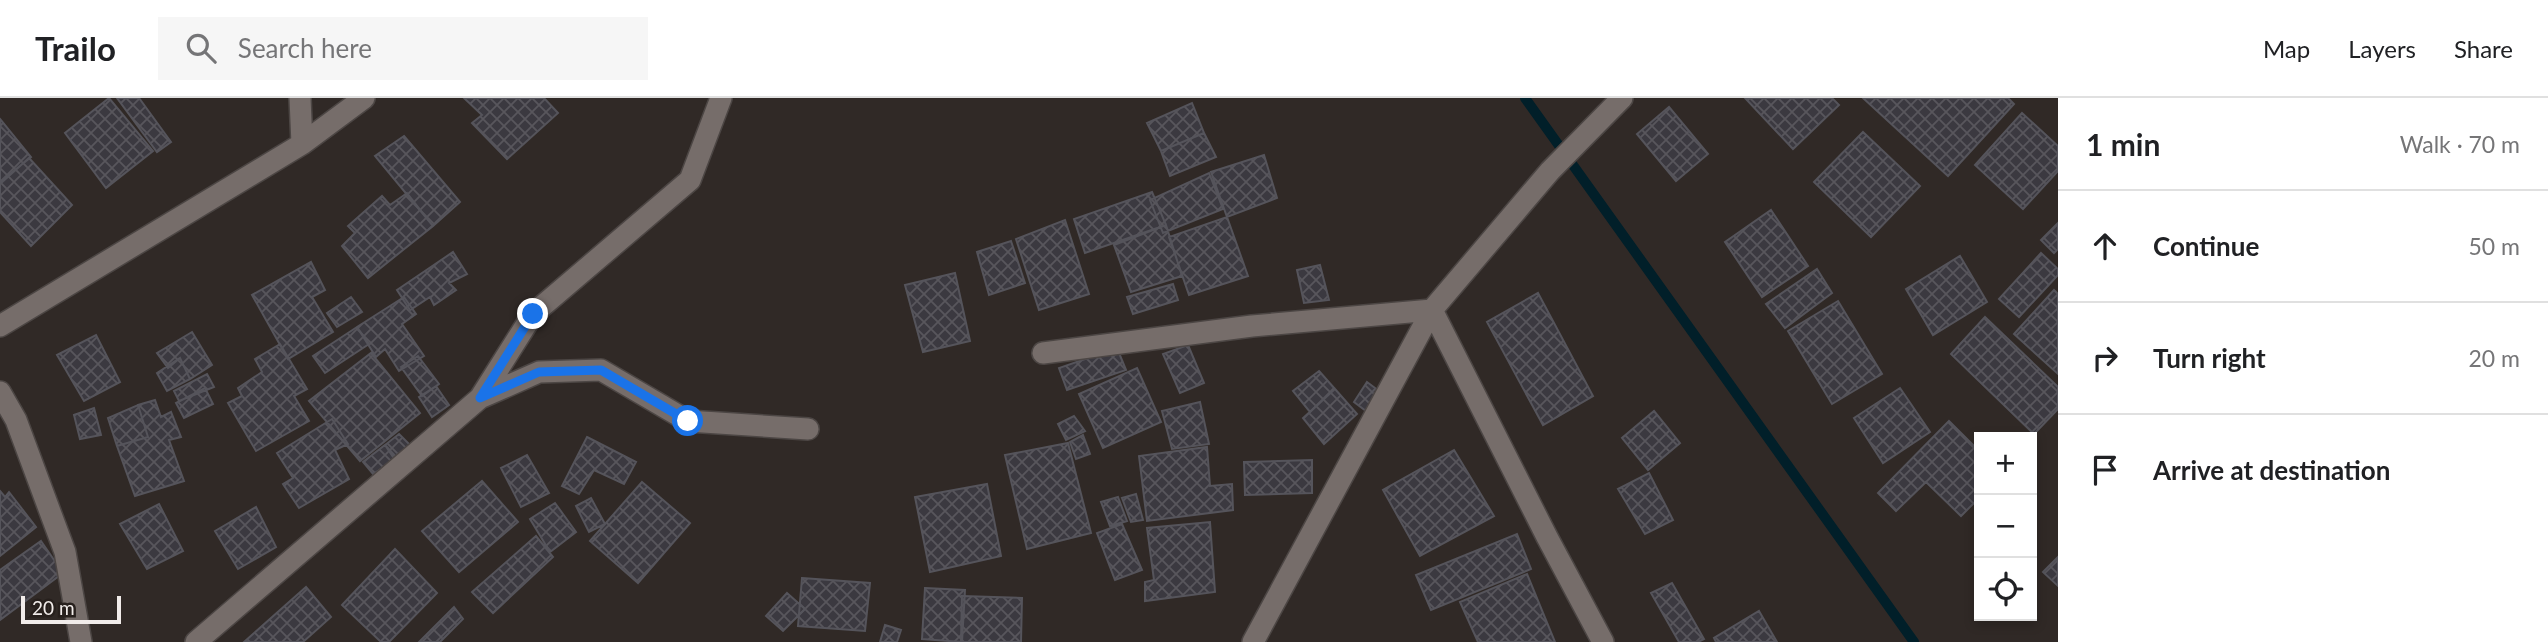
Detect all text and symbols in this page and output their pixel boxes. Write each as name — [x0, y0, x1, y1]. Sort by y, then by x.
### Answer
search box — [158, 17, 648, 80]
text: Trailo — [35, 28, 116, 68]
icon: search — [182, 29, 220, 67]
text: Search here — [238, 32, 372, 64]
text: Map — [2263, 34, 2310, 63]
text: Layers — [2348, 34, 2416, 63]
text: Share — [2454, 34, 2513, 63]
text: 1 min — [2086, 126, 2160, 162]
text: Walk · 70 m — [2400, 130, 2520, 158]
icon: ahead — [2086, 227, 2124, 265]
text: Continue — [2153, 230, 2259, 262]
text: 50 m — [2469, 232, 2520, 260]
route end — [517, 298, 548, 329]
icon: right — [2086, 339, 2124, 377]
text: Turn right — [2153, 342, 2266, 374]
text: 20 m — [2469, 344, 2520, 372]
route start — [672, 405, 703, 436]
map controls — [1974, 432, 2037, 621]
button: + — [1974, 432, 2037, 495]
icon: arrive — [2086, 451, 2124, 489]
text: Arrive at destination — [2153, 454, 2390, 486]
button: − — [1974, 495, 2037, 558]
button: locate — [1974, 558, 2037, 621]
scale bar — [21, 593, 121, 625]
text: 20 m — [32, 596, 75, 619]

